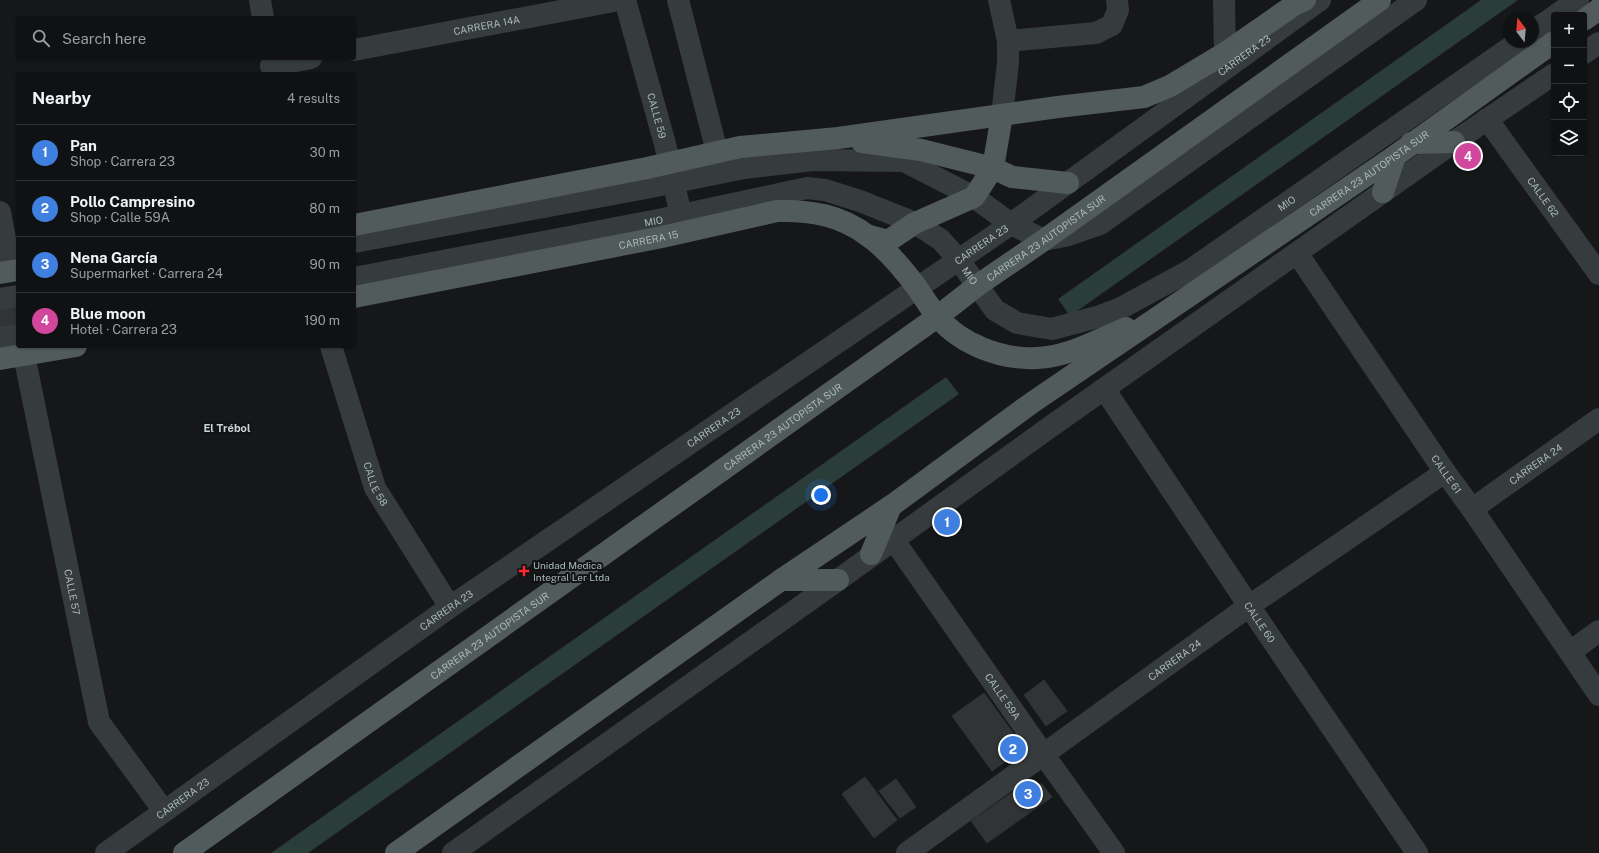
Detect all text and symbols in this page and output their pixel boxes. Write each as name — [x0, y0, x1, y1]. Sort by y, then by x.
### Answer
north arrow — [1503, 12, 1539, 48]
map controls — [1551, 12, 1587, 156]
button: + — [1551, 12, 1587, 48]
street label: CARRERA 14A — [452, 13, 521, 37]
search box — [16, 16, 356, 60]
icon: search — [30, 27, 52, 49]
text: Search here — [62, 30, 146, 47]
street label: CARRERA 23 — [1215, 32, 1273, 78]
button: − — [1551, 48, 1587, 84]
button: locate — [1551, 84, 1587, 120]
text: Nearby — [32, 88, 91, 108]
text: 4 results — [287, 91, 340, 106]
street label: CALLE 59 — [645, 92, 669, 140]
button: layers — [1551, 120, 1587, 156]
street label: CARRERA 23 AUTOPISTA SUR — [1307, 128, 1431, 219]
text: Pan — [70, 137, 97, 154]
pin: 4 — [1455, 141, 1481, 171]
text: 1 — [42, 145, 48, 160]
text: 30 m — [310, 145, 340, 160]
text: Shop · Carrera 23 — [70, 154, 175, 169]
street label: CALLE 62 — [1525, 175, 1562, 219]
street label: CARRERA 23 AUTOPISTA SUR — [984, 192, 1108, 284]
text: Pollo Campresino — [70, 193, 195, 210]
street label: MIO — [1275, 193, 1298, 213]
text: 2 — [41, 201, 49, 216]
text: 80 m — [309, 201, 340, 216]
text: Shop · Calle 59A — [70, 210, 170, 225]
street label: MIO — [643, 213, 664, 229]
street label: CARRERA 23 — [952, 222, 1010, 267]
street label: CARRERA 15 — [618, 228, 679, 251]
text: Nena García — [70, 249, 158, 266]
text: 3 — [41, 257, 49, 272]
text: 90 m — [310, 257, 340, 272]
street label: MIO — [960, 264, 981, 287]
text: Supermarket · Carrera 24 — [70, 266, 223, 281]
text: Blue moon — [70, 305, 146, 322]
text: 4 — [41, 313, 49, 328]
text: 190 m — [304, 313, 340, 328]
text: Hotel · Carrera 23 — [70, 322, 177, 337]
street label: CARRERA 23 AUTOPISTA SUR — [721, 380, 845, 473]
street label: CARRERA 23 — [684, 405, 743, 450]
district label: El Trébol — [203, 422, 251, 434]
street label: CARRERA 24 — [1507, 441, 1565, 487]
street label: CALLE 61 — [1429, 452, 1465, 496]
street label: CALLE 58 — [361, 460, 391, 508]
your location — [811, 485, 831, 505]
pin: 1 — [934, 507, 960, 537]
place label: Unidad Medica Integral Ler Ltda — [533, 559, 610, 583]
marker: Unidad Medica Integral Ler Ltda — [518, 565, 530, 577]
street label: CALLE 57 — [62, 568, 83, 616]
street label: CARRERA 23 — [417, 587, 475, 633]
street label: CARRERA 23 AUTOPISTA SUR — [428, 589, 551, 682]
street label: CALLE 60 — [1242, 600, 1278, 645]
street label: CARRERA 24 — [1146, 637, 1203, 683]
street label: CALLE 59A — [983, 671, 1023, 722]
pin: 2 — [1000, 734, 1026, 764]
street label: CARRERA 23 — [154, 775, 211, 821]
pin: 3 — [1015, 779, 1041, 809]

